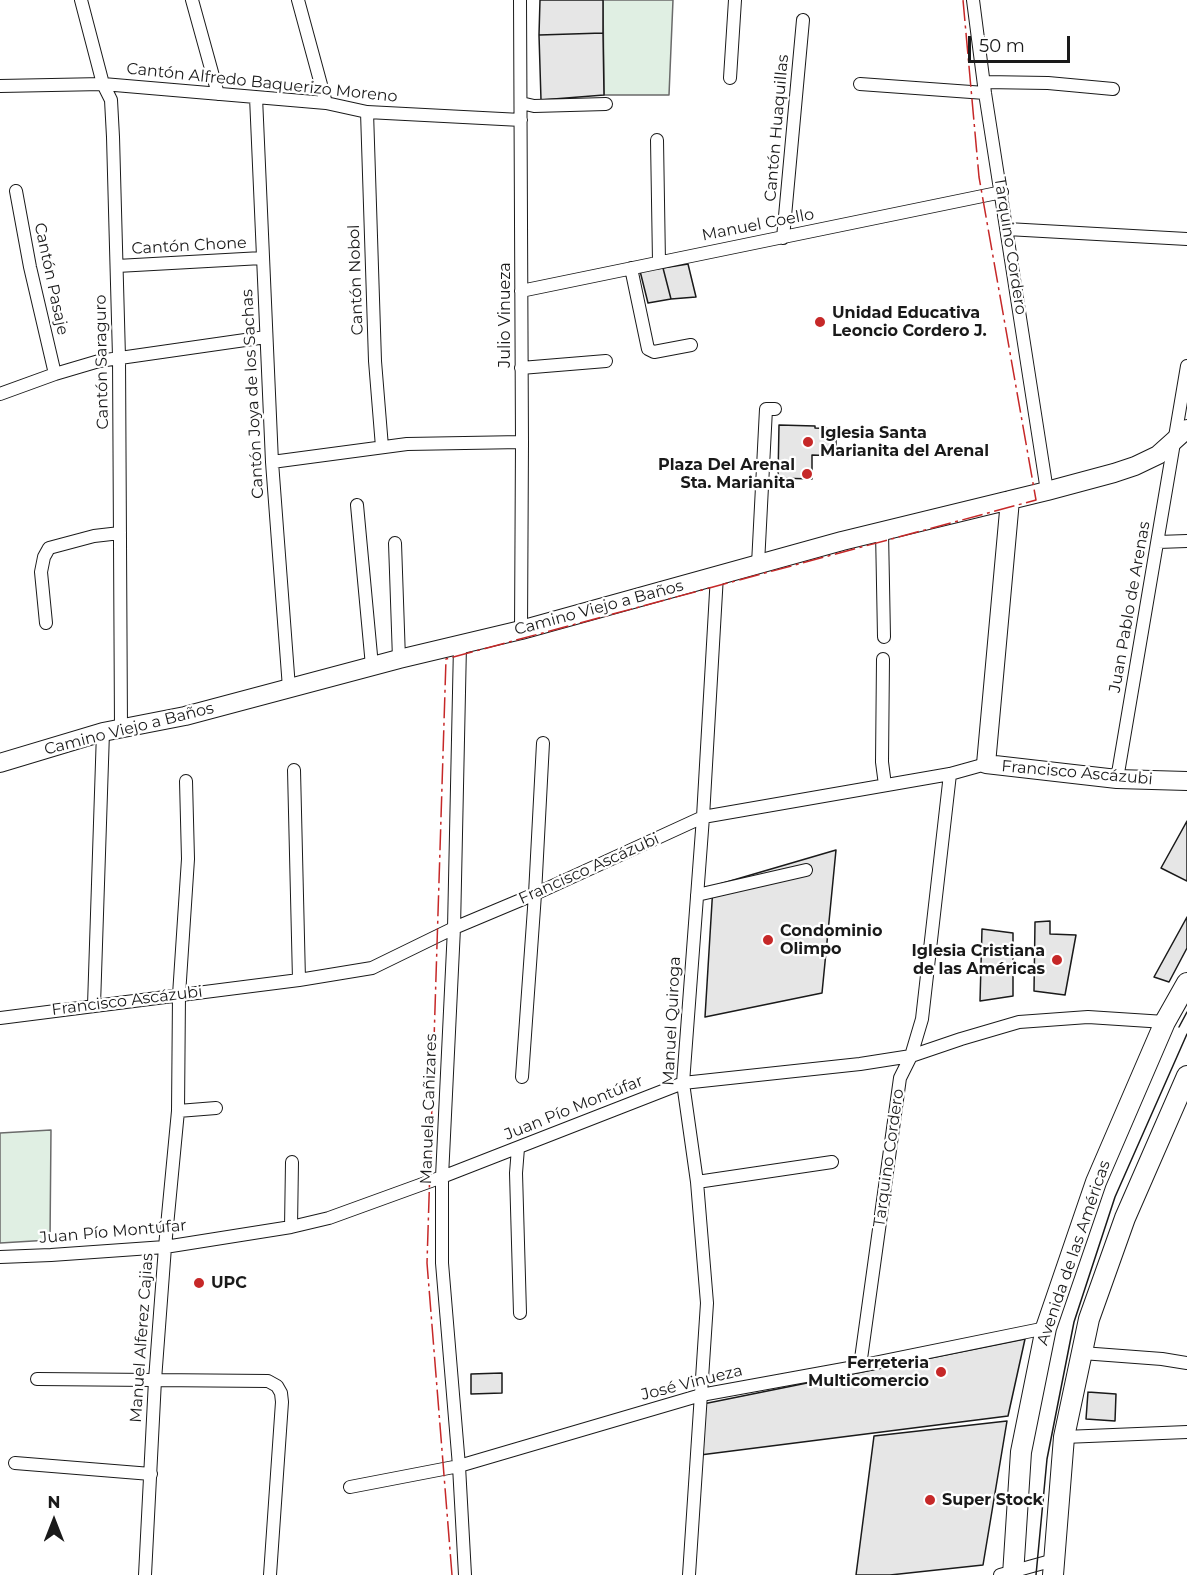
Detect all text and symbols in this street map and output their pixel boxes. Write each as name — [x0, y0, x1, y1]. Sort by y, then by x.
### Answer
scale bar — [971, 24, 1073, 62]
text: 50 m — [979, 35, 1025, 57]
street label: Cantón Huaquillas — [761, 54, 793, 202]
street label: Cantón Alfredo Baquerizo Moreno — [125, 59, 399, 107]
street label: Tarquino Cordero — [990, 176, 1030, 316]
street label: Manuel Coello — [700, 205, 816, 245]
street label: Cantón Pasaje — [30, 221, 72, 337]
street label: Cantón Nobol — [344, 224, 368, 336]
street label: Cantón Chone — [131, 233, 247, 259]
street label: Julio Vinueza — [495, 262, 515, 368]
street label: Cantón Joya de los Sachas — [238, 289, 268, 499]
street label: Cantón Saraguro — [91, 294, 113, 430]
place label: Unidad Educativa Leoncio Cordero J. — [832, 303, 987, 341]
marker: Unidad Educativa Leoncio Cordero J. — [813, 315, 827, 329]
place label: Iglesia Santa Marianita del Arenal — [820, 423, 989, 461]
marker: Iglesia Santa Marianita del Arenal — [801, 435, 815, 449]
place label: Plaza Del Arenal Sta. Marianita — [658, 455, 795, 493]
marker: Plaza Del Arenal Sta. Marianita — [800, 467, 814, 481]
street label: Juan Pablo de Arenas — [1105, 520, 1155, 694]
street label: Camino Viejo a Baños — [512, 576, 686, 640]
street label: Camino Viejo a Baños — [42, 699, 216, 759]
street label: Francisco Ascázubi — [1001, 757, 1153, 789]
street label: Francisco Ascázubi — [516, 829, 662, 909]
place label: Condominio Olimpo — [780, 921, 882, 959]
marker: Condominio Olimpo — [761, 933, 775, 947]
place label: Iglesia Cristiana de las Américas — [912, 941, 1045, 979]
marker: Iglesia Cristiana de las Américas — [1050, 953, 1064, 967]
street label: Manuel Quiroga — [659, 956, 685, 1086]
street label: Francisco Ascázubi — [50, 982, 204, 1020]
street label: Manuela Cañizares — [417, 1033, 441, 1185]
street label: Juan Pío Montúfar — [502, 1071, 646, 1145]
street label: Tarquino Cordero — [870, 1088, 908, 1228]
street label: Avenida de las Américas — [1033, 1158, 1115, 1348]
street label: Juan Pío Montúfar — [39, 1216, 187, 1248]
street label: Manuel Alferez Cajias — [126, 1253, 158, 1423]
place label: UPC — [211, 1273, 247, 1293]
marker: UPC — [192, 1276, 206, 1290]
place label: Ferreteria Multicomercio — [808, 1353, 929, 1391]
street label: José Vinueza — [639, 1361, 745, 1405]
marker: Ferreteria Multicomercio — [934, 1365, 948, 1379]
place label: Super Stock — [942, 1490, 1043, 1510]
north arrow — [24, 1491, 84, 1551]
text: N — [48, 1493, 60, 1512]
marker: Super Stock — [923, 1493, 937, 1507]

